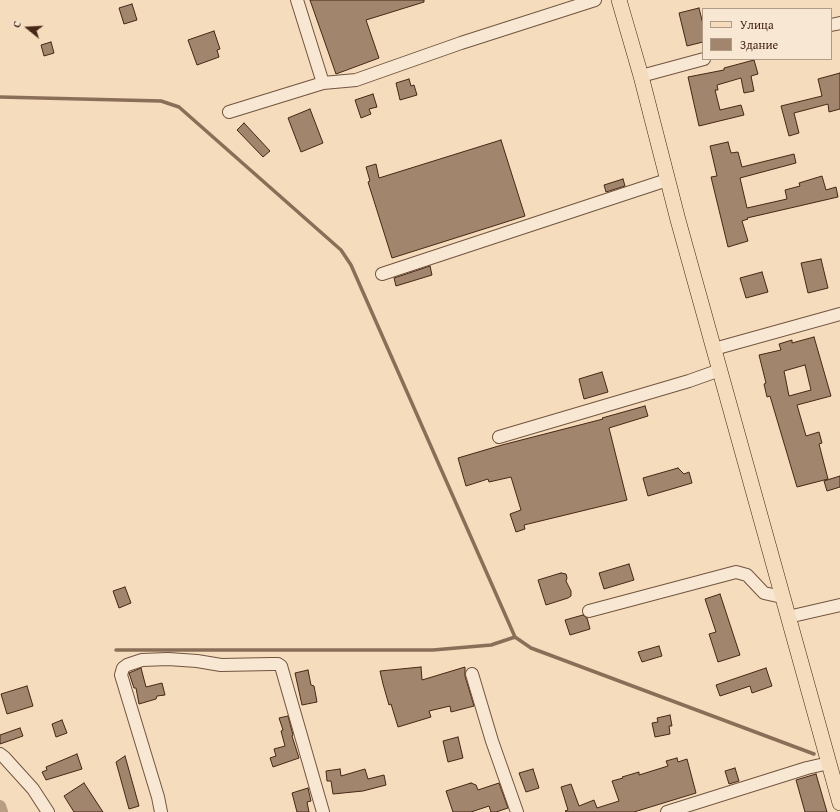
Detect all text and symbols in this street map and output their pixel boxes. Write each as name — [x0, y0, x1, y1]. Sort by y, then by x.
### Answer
north arrow — [8, 8, 48, 48]
legend — [702, 8, 832, 60]
text: Улица — [740, 16, 774, 33]
text: С — [8, 19, 25, 30]
text: Здание — [740, 36, 778, 53]

